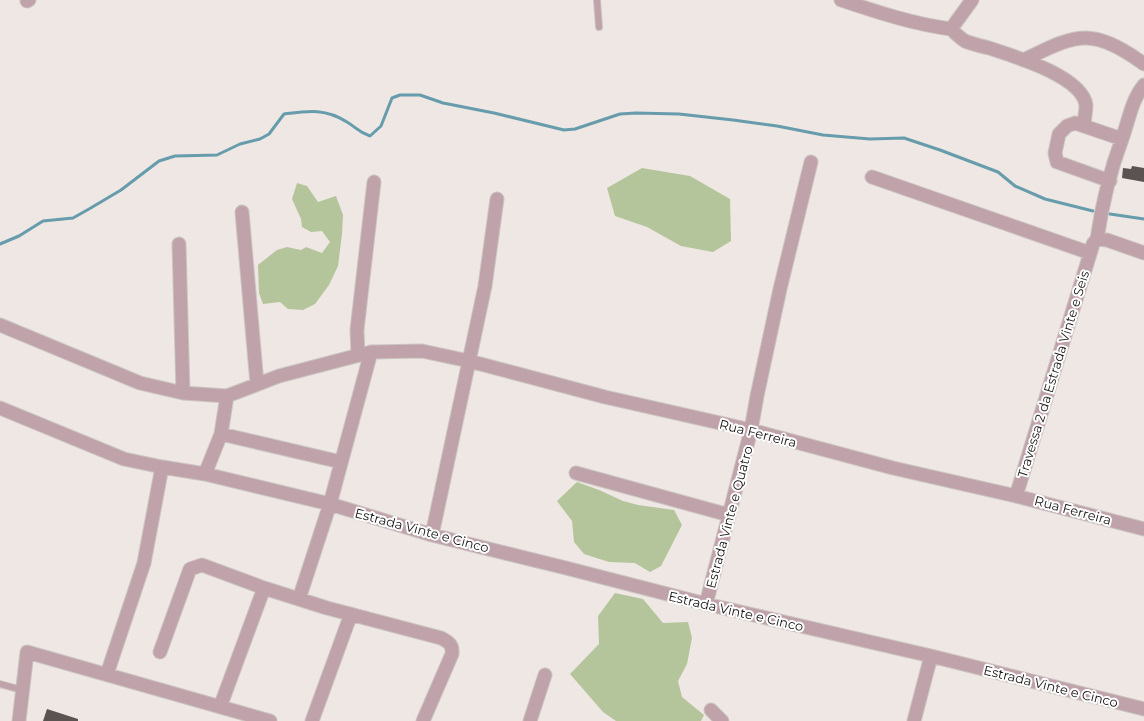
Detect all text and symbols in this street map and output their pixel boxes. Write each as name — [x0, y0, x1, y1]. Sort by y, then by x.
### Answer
street label: Travessa 2 da Estrada Vinte e Seis — [1014, 269, 1092, 479]
street label: Rua Ferreira — [718, 416, 798, 450]
street label: Estrada Vinte e Quatro — [702, 444, 756, 590]
street label: Rua Ferreira — [1033, 492, 1113, 528]
street label: Estrada Vinte e Cinco — [353, 504, 491, 556]
street label: Estrada Vinte e Cinco — [667, 588, 805, 634]
street label: Estrada Vinte e Cinco — [982, 662, 1120, 710]

